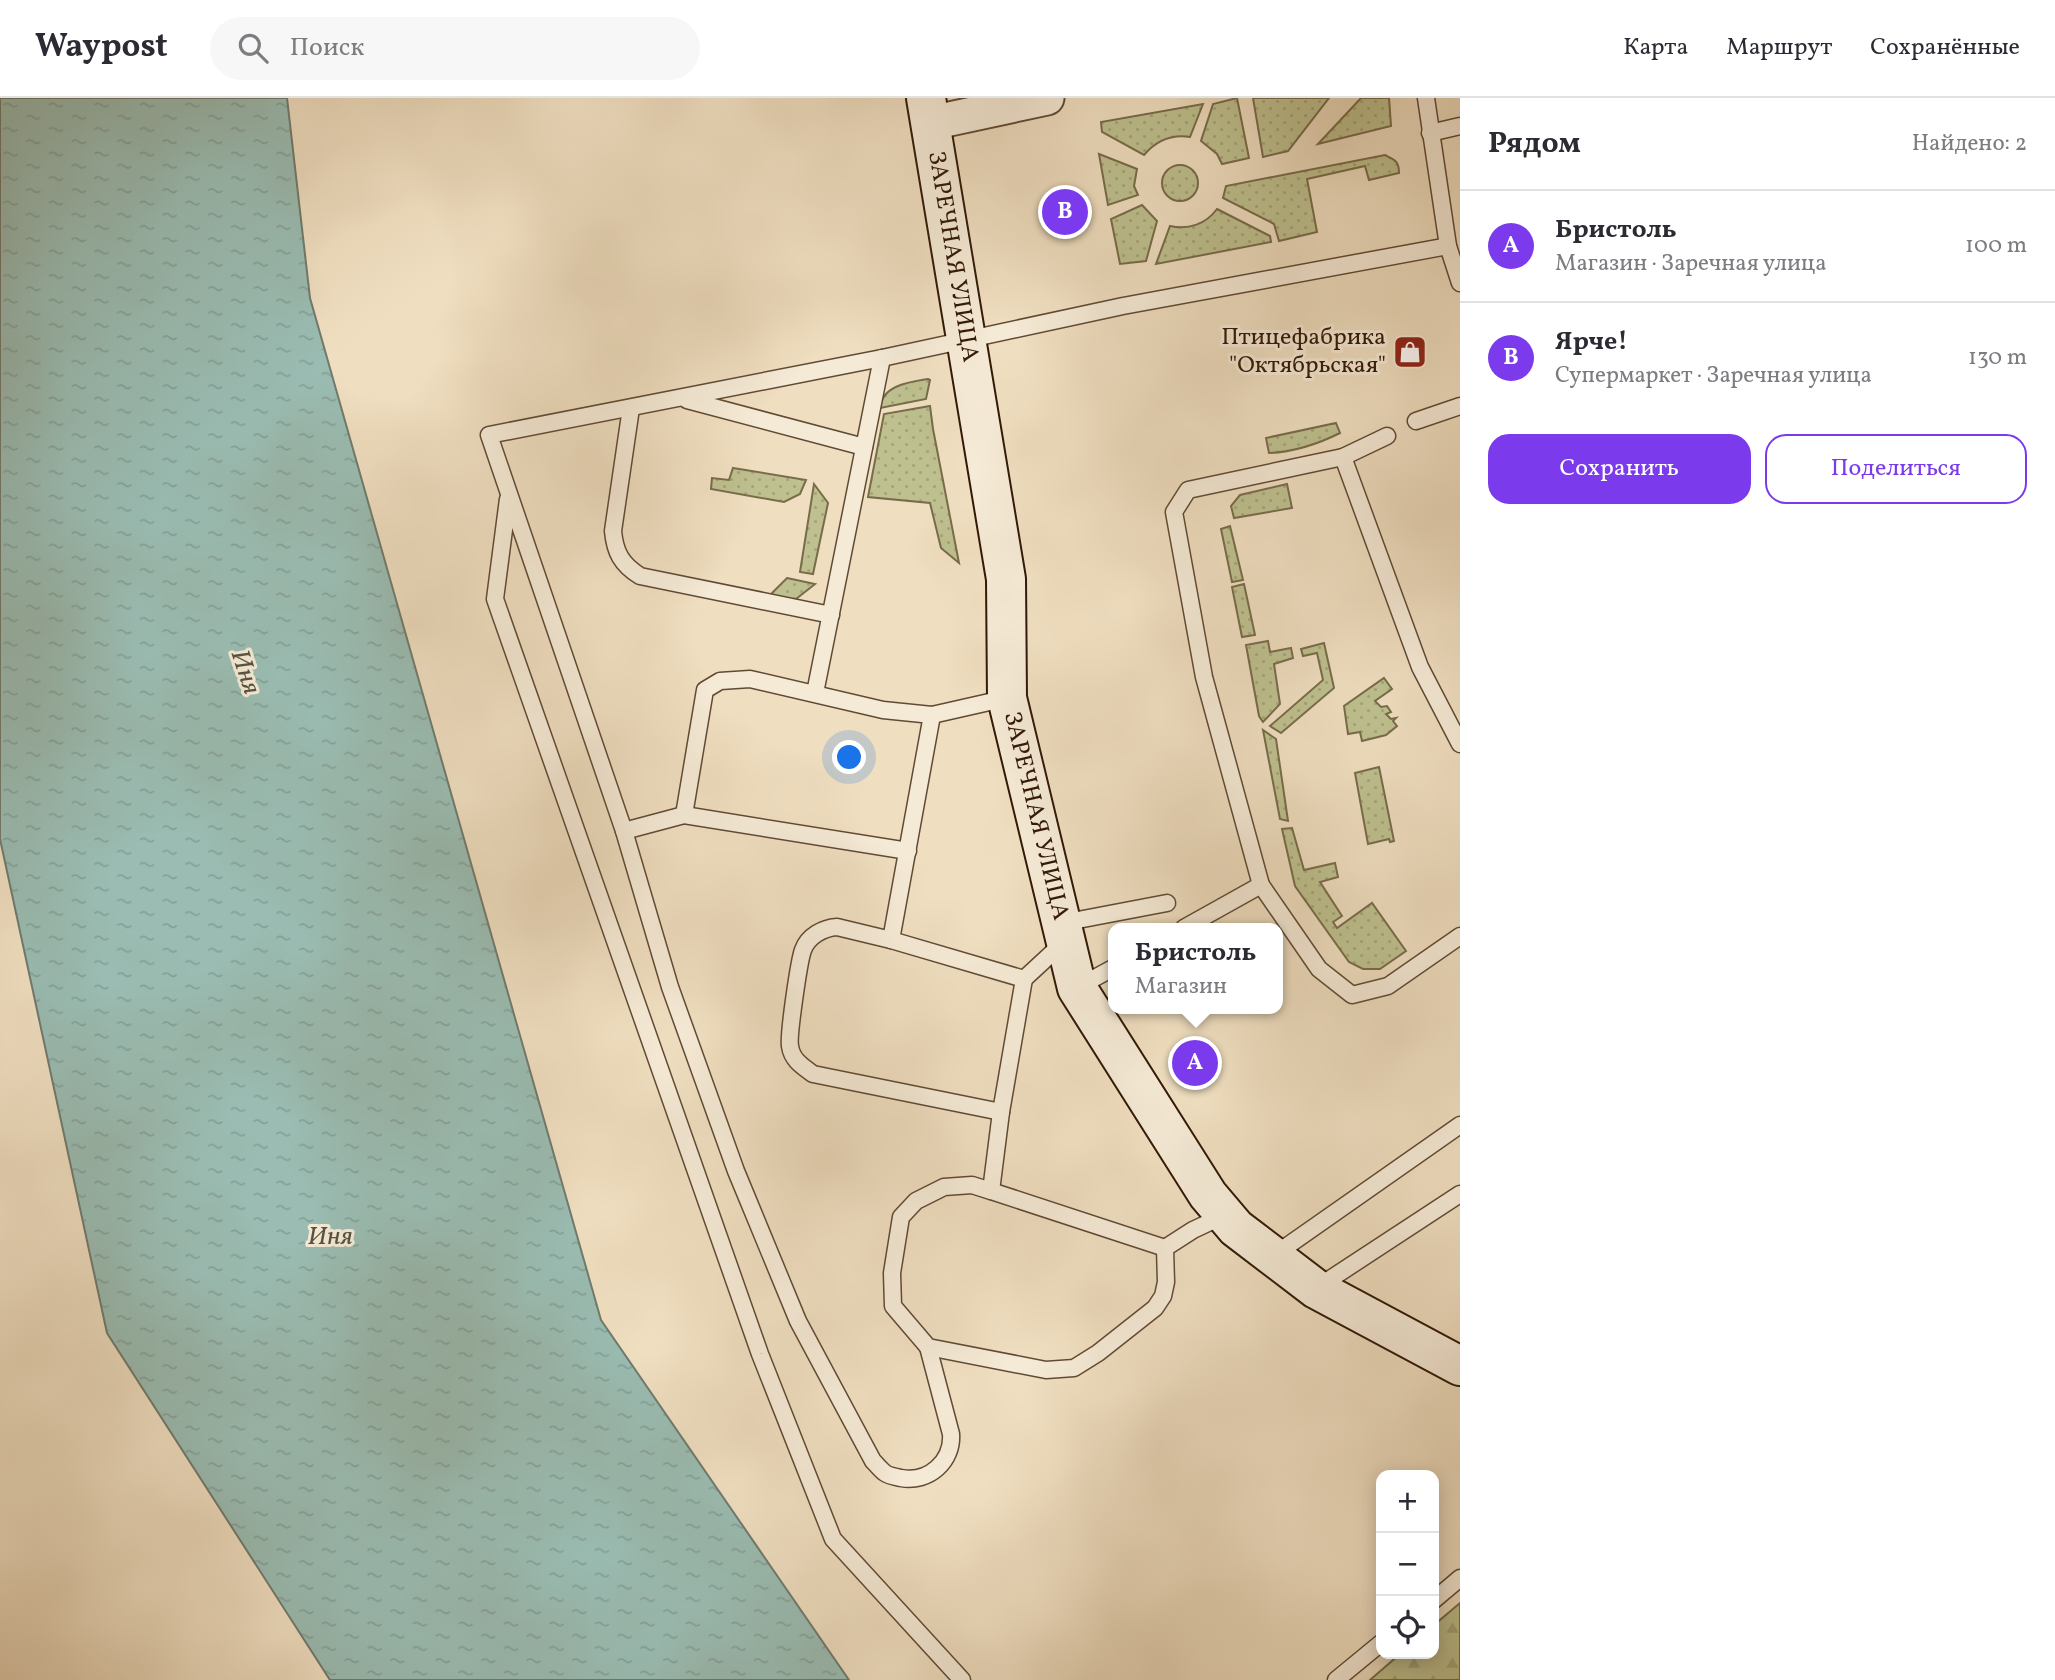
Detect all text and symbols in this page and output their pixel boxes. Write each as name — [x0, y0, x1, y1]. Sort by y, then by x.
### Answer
search box — [210, 17, 700, 80]
text: Waypost — [35, 25, 168, 71]
icon: search — [234, 29, 272, 67]
text: Поиск — [290, 30, 364, 66]
text: Карта — [1623, 31, 1688, 65]
text: Маршрут — [1726, 31, 1832, 65]
text: Сохранённые — [1870, 31, 2020, 65]
text: Рядом — [1488, 123, 1581, 165]
text: Найдено: 2 — [1912, 128, 2027, 160]
street label: ЗАРЕЧНАЯ УЛИЦА — [918, 149, 987, 365]
pin: B — [1042, 186, 1088, 238]
text: Бристоль — [1555, 212, 1677, 248]
text: A — [1503, 230, 1519, 262]
text: 100 m — [1965, 230, 2027, 262]
text: Магазин · Заречная улица — [1555, 248, 1827, 280]
place label: Птицефабрика "Октябрьская" — [1221, 321, 1386, 383]
text: Ярче! — [1555, 324, 1628, 360]
shop icon: Птицефабрика "Октябрьская" — [1391, 333, 1429, 371]
text: B — [1503, 342, 1519, 374]
text: 130 m — [1968, 342, 2027, 374]
text: Супермаркет · Заречная улица — [1555, 360, 1872, 392]
button: Сохранить — [1488, 434, 1751, 504]
button: Поделиться — [1765, 434, 2027, 504]
water label: Иня — [221, 645, 269, 699]
street label: ЗАРЕЧНАЯ УЛИЦА — [994, 708, 1077, 924]
your location — [832, 740, 866, 774]
popup — [1108, 923, 1283, 1014]
text: Бристоль — [1135, 935, 1256, 971]
text: Магазин — [1135, 971, 1227, 1003]
pin: A — [1172, 1037, 1218, 1089]
water label: Иня — [307, 1219, 353, 1255]
map controls — [1376, 1470, 1439, 1659]
button: + — [1376, 1470, 1439, 1533]
button: − — [1376, 1533, 1439, 1596]
button: locate — [1376, 1596, 1439, 1659]

